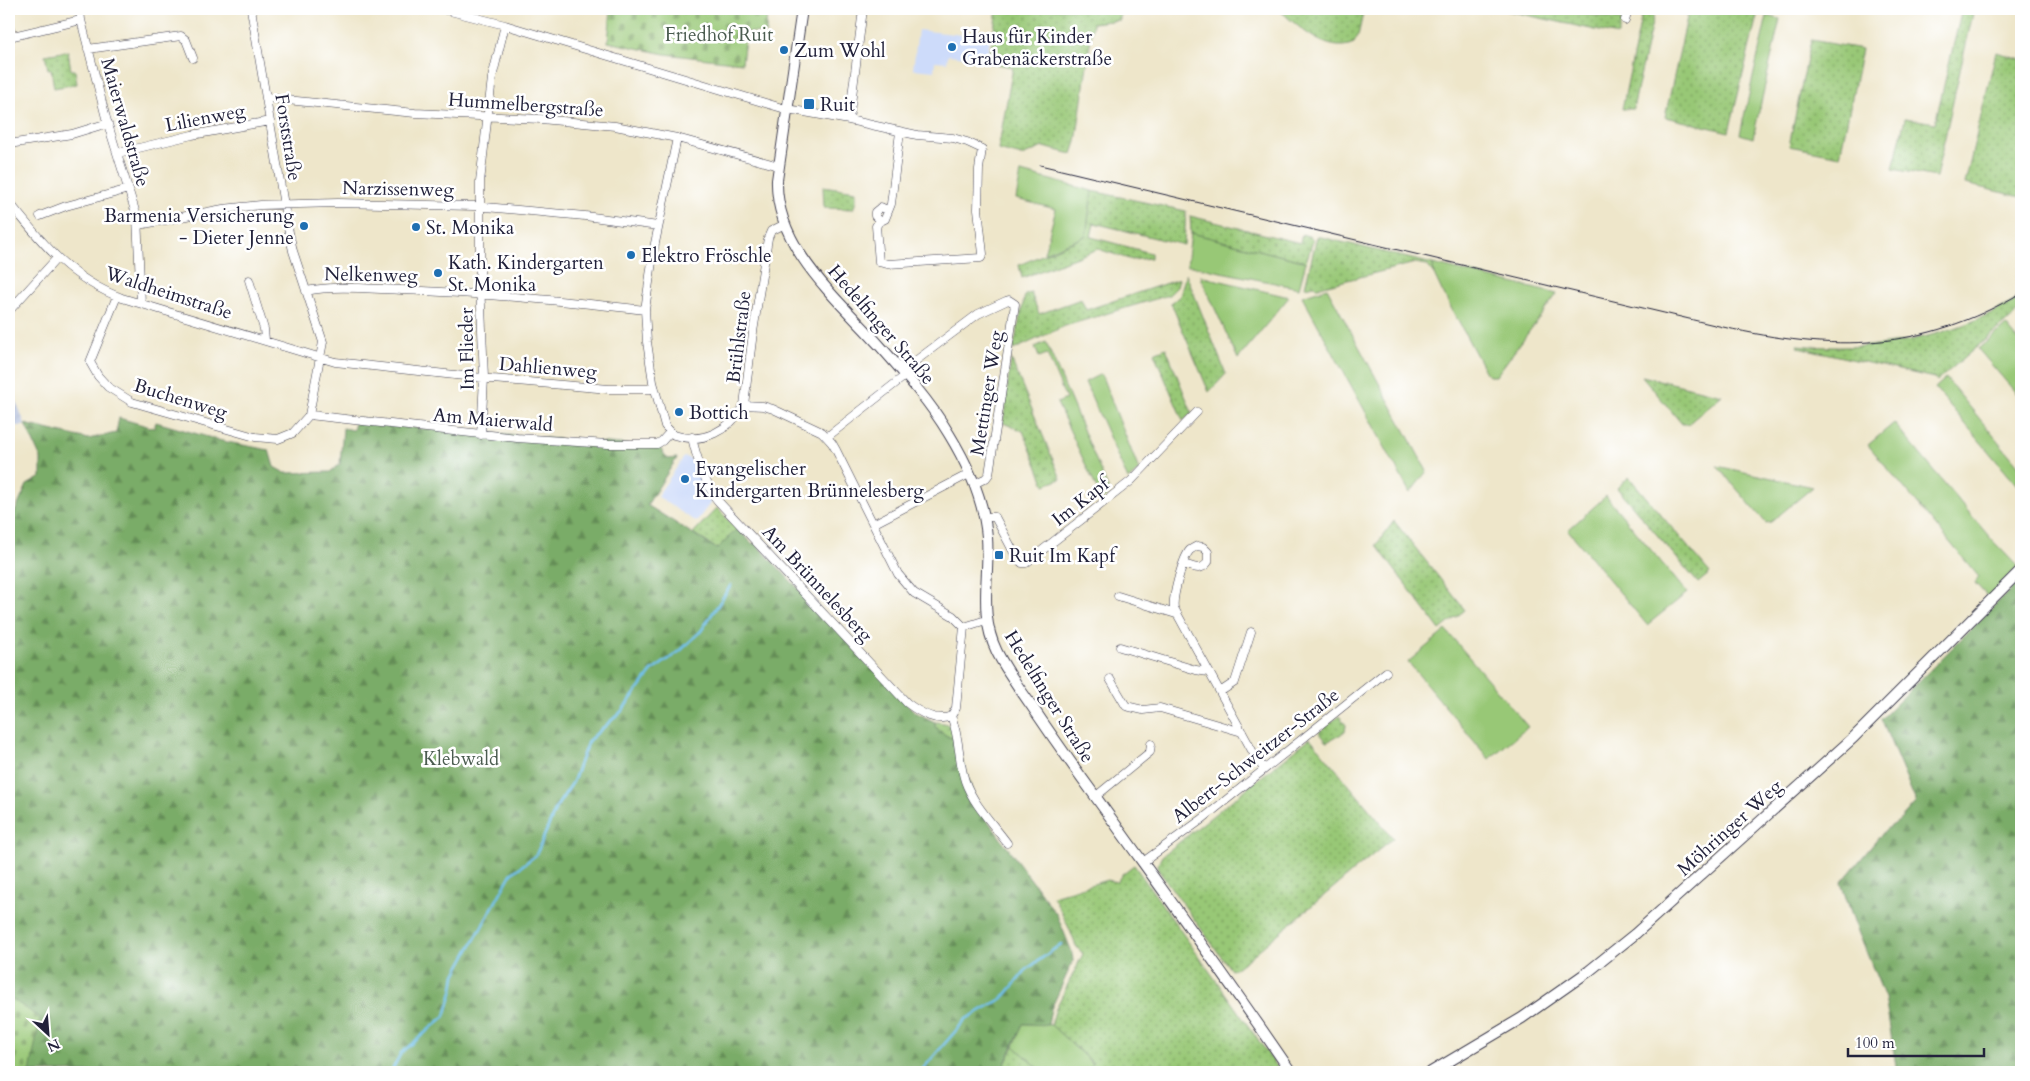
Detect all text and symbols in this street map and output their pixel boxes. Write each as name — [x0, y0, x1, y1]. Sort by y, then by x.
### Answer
park label: Friedhof Ruit — [665, 22, 773, 48]
place label: Haus für Kinder Grabenäckerstraße — [962, 24, 1112, 72]
place label: Zum Wohl — [794, 38, 886, 64]
marker: Haus für Kinder Grabenäckerstraße — [946, 41, 958, 53]
marker: Zum Wohl — [778, 44, 790, 56]
street label: Maierwaldstraße — [94, 55, 156, 190]
street label: Hummelbergstraße — [447, 87, 605, 123]
street label: Forststraße — [268, 92, 308, 183]
place label: Ruit — [820, 92, 855, 118]
street label: Lilienweg — [163, 97, 248, 138]
marker: Ruit — [802, 97, 816, 111]
street label: Narzissenweg — [342, 175, 454, 203]
place label: Barmenia Versicherung - Dieter Jenne — [104, 203, 294, 251]
place label: St. Monika — [426, 215, 514, 241]
marker: Barmenia Versicherung - Dieter Jenne — [298, 220, 310, 232]
marker: St. Monika — [410, 221, 422, 233]
place label: Elektro Fröschle — [641, 243, 772, 269]
marker: Elektro Fröschle — [625, 249, 637, 261]
place label: Kath. Kindergarten St. Monika — [448, 250, 604, 298]
street label: Hedelfinger Straße — [822, 259, 941, 390]
street label: Waldheimstraße — [101, 260, 236, 326]
street label: Nelkenweg — [324, 261, 418, 289]
marker: Kath. Kindergarten St. Monika — [432, 267, 444, 279]
street label: Brühlstraße — [720, 289, 758, 385]
street label: Im Flieder — [453, 307, 481, 391]
street label: Mettinger Weg — [964, 328, 1010, 458]
street label: Dahlienweg — [498, 351, 598, 385]
street label: Buchenweg — [131, 372, 231, 426]
place label: Bottich — [689, 400, 749, 426]
street label: Am Maierwald — [432, 402, 554, 438]
marker: Bottich — [673, 406, 685, 418]
place label: Evangelischer Kindergarten Brünnelesberg — [695, 456, 924, 504]
street label: Im Kapf — [1047, 469, 1117, 532]
marker: Evangelischer Kindergarten Brünnelesberg — [679, 473, 691, 485]
street label: Am Brünnelesberg — [756, 519, 879, 648]
place label: Ruit Im Kapf — [1009, 543, 1118, 569]
marker: Ruit Im Kapf — [993, 549, 1005, 561]
street label: Hedelfinger Straße — [998, 625, 1100, 768]
street label: Albert-Schweitzer-Straße — [1167, 682, 1345, 829]
park label: Klebwald — [423, 746, 499, 772]
street label: Möhringer Weg — [1671, 773, 1788, 882]
north arrow — [22, 1008, 72, 1058]
scale bar — [1848, 1026, 1984, 1058]
text: 100 m — [1855, 1033, 1895, 1053]
text: N — [44, 1034, 63, 1056]

